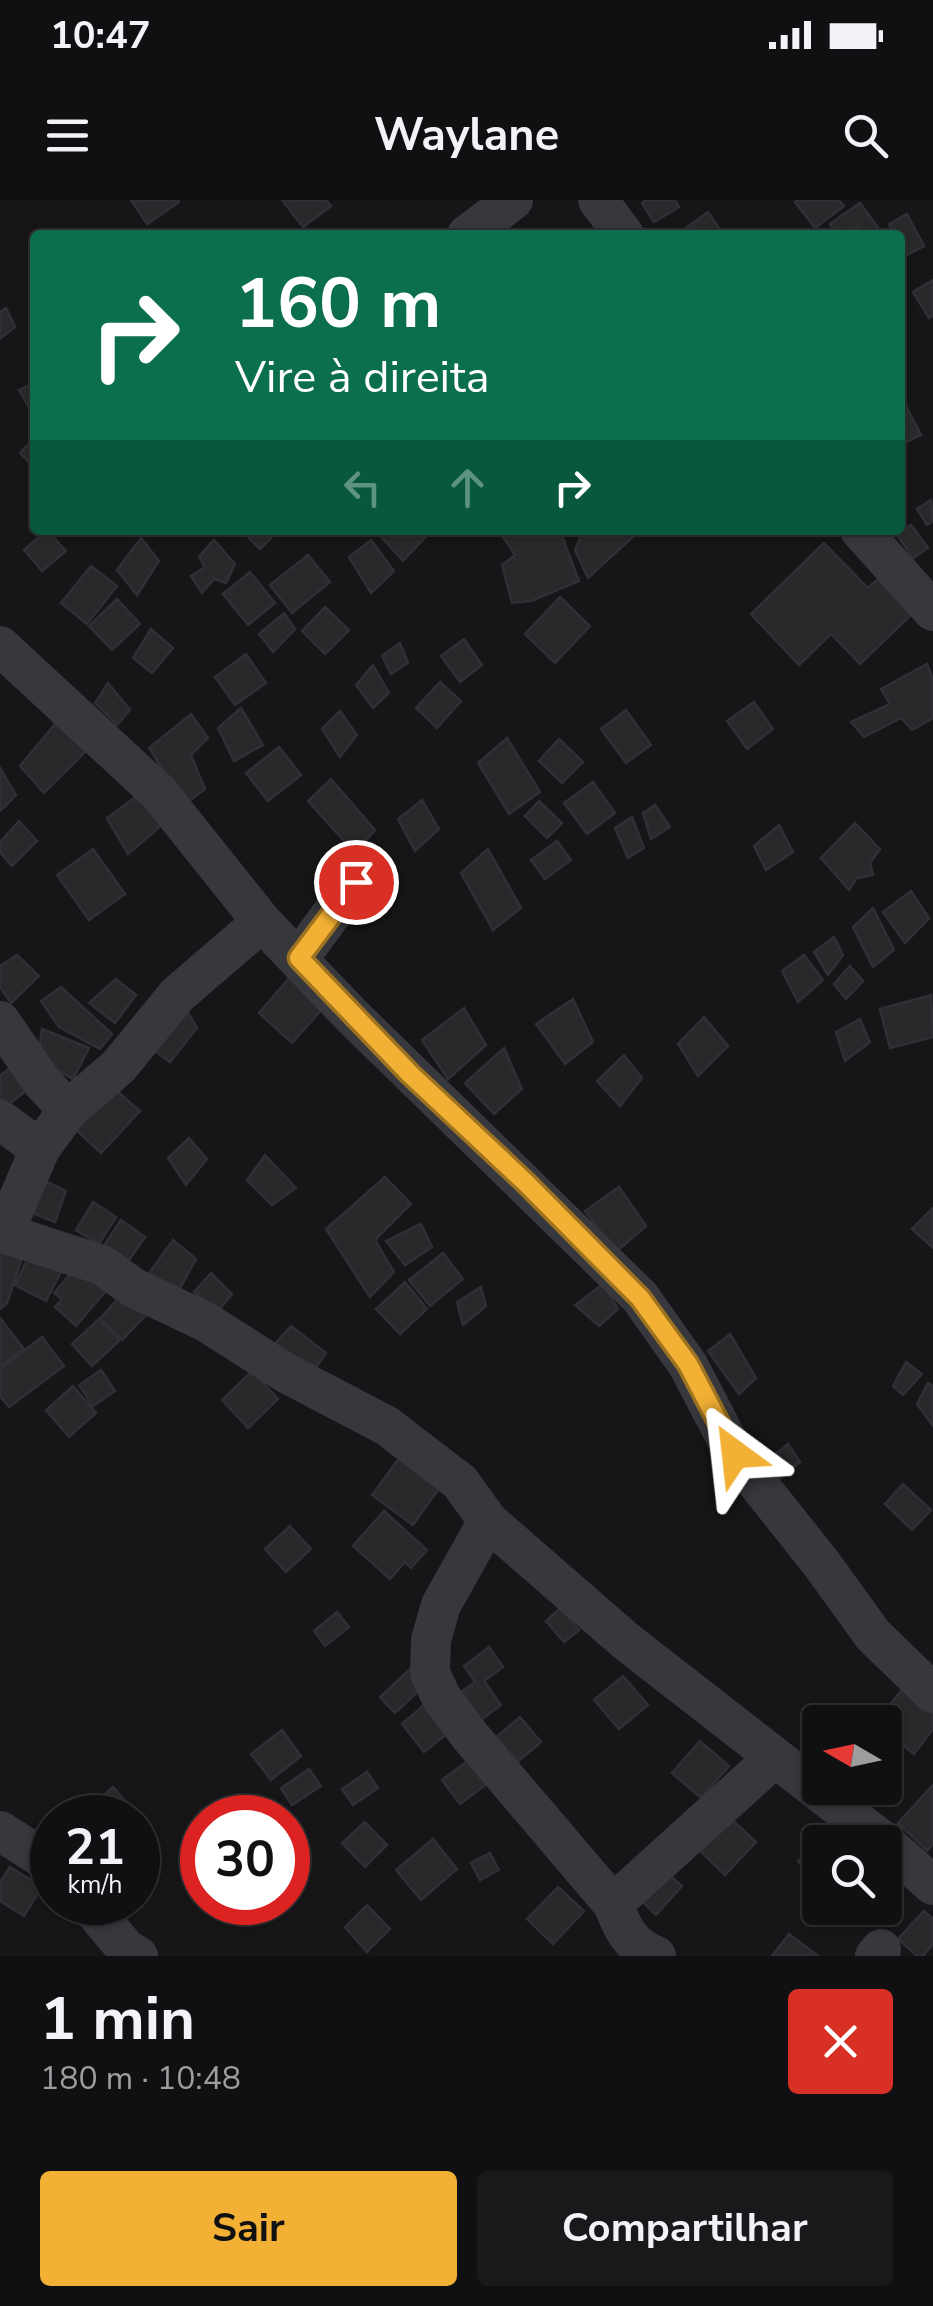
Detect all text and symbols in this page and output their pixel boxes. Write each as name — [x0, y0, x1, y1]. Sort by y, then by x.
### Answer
text: 10:47 — [50, 10, 151, 61]
text: Waylane — [374, 105, 559, 166]
icon: menu — [40, 108, 95, 163]
icon: search — [838, 108, 893, 163]
text: 160 m — [235, 256, 441, 352]
icon: right — [70, 270, 200, 400]
text: Vire à direita — [235, 347, 490, 408]
icon: left — [335, 460, 390, 515]
icon: ahead — [440, 460, 495, 515]
icon: right — [545, 460, 600, 515]
pin — [314, 840, 399, 925]
icon: arrive — [329, 855, 384, 910]
position arrow — [683, 1402, 787, 1506]
north arrow — [802, 1705, 902, 1805]
map controls — [802, 1705, 902, 1925]
speed limit sign: 30 — [180, 1795, 310, 1925]
text: 21 — [65, 1813, 125, 1882]
button: search — [802, 1825, 902, 1925]
text: km/h — [67, 1868, 123, 1902]
text: 1 min — [40, 1978, 195, 2060]
button: close — [788, 1989, 893, 2094]
text: 180 m · 10:48 — [40, 2057, 241, 2100]
button: Sair — [40, 2171, 457, 2286]
button: Compartilhar — [477, 2171, 893, 2286]

